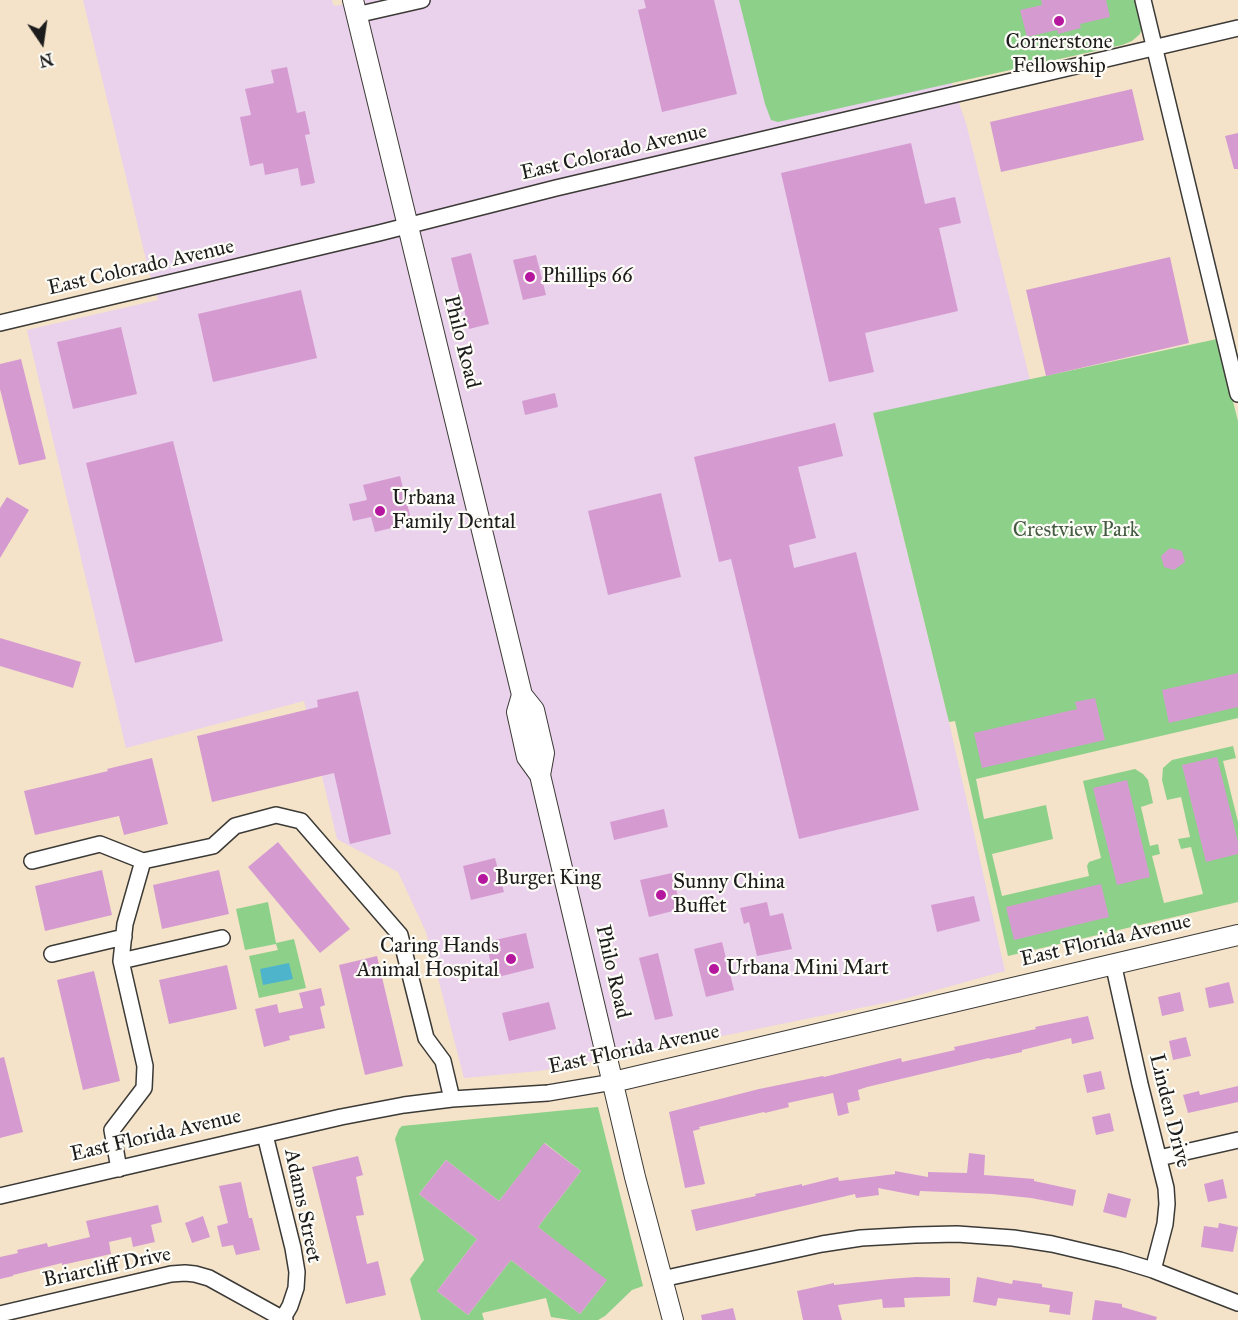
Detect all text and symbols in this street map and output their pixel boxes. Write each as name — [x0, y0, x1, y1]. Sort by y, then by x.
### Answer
north arrow — [12, 12, 72, 72]
marker: Cornerstone Fellowship — [1052, 14, 1066, 28]
place label: Cornerstone Fellowship — [1006, 30, 1112, 80]
text: N — [37, 49, 55, 71]
street label: East Colorado Avenue — [518, 119, 710, 187]
street label: East Colorado Avenue — [45, 234, 237, 302]
place label: Phillips 66 — [542, 264, 633, 290]
marker: Phillips 66 — [523, 270, 537, 284]
street label: Philo Road — [437, 293, 485, 391]
place label: Urbana Family Dental — [392, 486, 516, 536]
marker: Urbana Family Dental — [373, 504, 387, 518]
park label: Crestview Park — [1013, 518, 1139, 544]
place label: Burger King — [495, 866, 601, 892]
place label: Sunny China Buffet — [673, 870, 785, 920]
marker: Burger King — [476, 872, 490, 886]
marker: Sunny China Buffet — [654, 888, 668, 902]
street label: East Florida Avenue — [1018, 909, 1194, 973]
street label: Philo Road — [589, 923, 635, 1021]
place label: Caring Hands Animal Hospital — [357, 934, 499, 984]
marker: Caring Hands Animal Hospital — [504, 952, 518, 966]
place label: Urbana Mini Mart — [726, 956, 889, 982]
marker: Urbana Mini Mart — [707, 962, 721, 976]
street label: East Florida Avenue — [546, 1020, 722, 1080]
street label: Linden Drive — [1143, 1051, 1195, 1171]
street label: East Florida Avenue — [68, 1104, 244, 1168]
street label: Adams Street — [278, 1147, 326, 1265]
street label: Briarcliff Drive — [41, 1242, 173, 1294]

